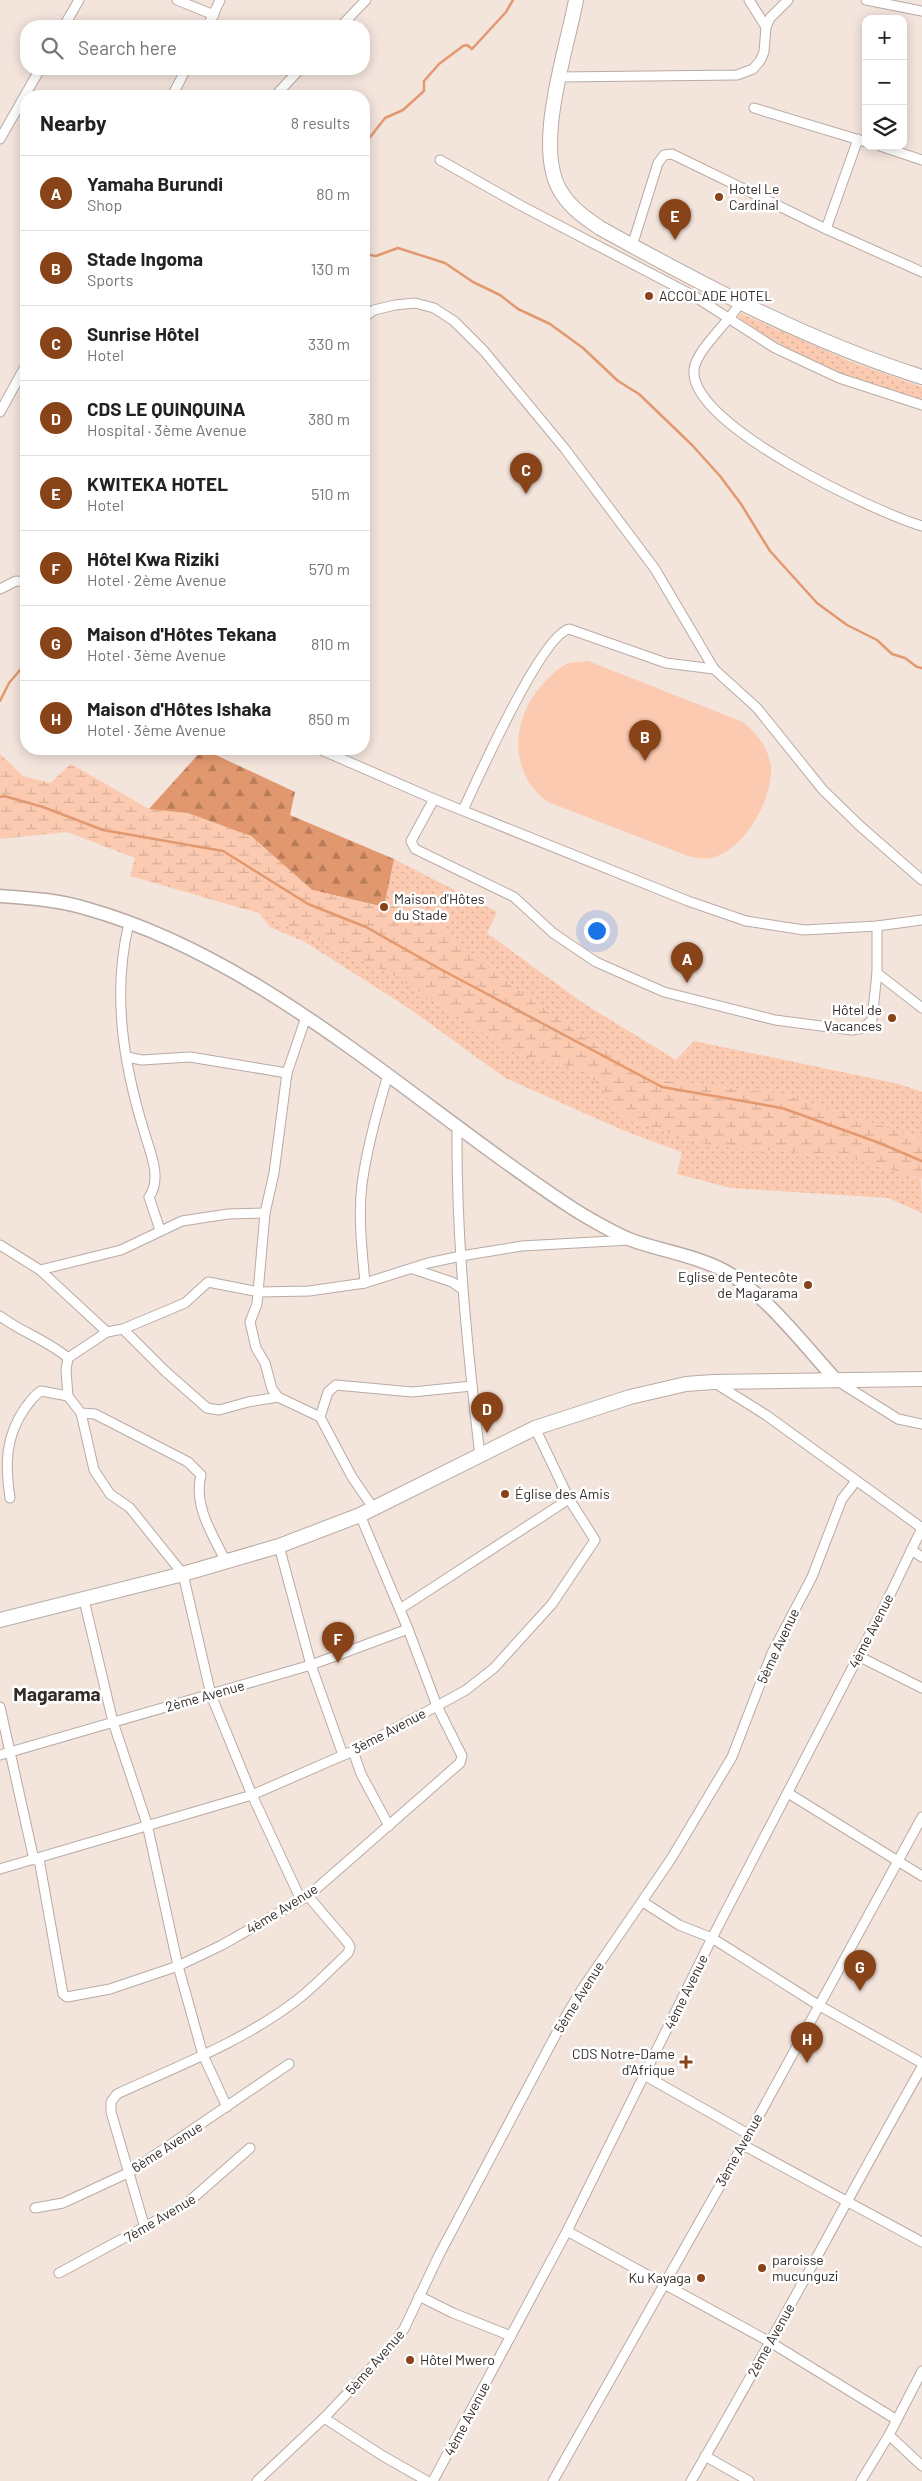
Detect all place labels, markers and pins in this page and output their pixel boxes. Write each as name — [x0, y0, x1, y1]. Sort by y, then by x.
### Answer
place label: Hotel Le Cardinal — [729, 180, 779, 213]
marker: Hotel Le Cardinal — [713, 191, 725, 203]
pin: E — [659, 199, 691, 240]
place label: ACCOLADE HOTEL — [659, 287, 772, 304]
marker: ACCOLADE HOTEL — [643, 290, 655, 302]
pin: C — [510, 453, 542, 494]
pin: B — [629, 720, 661, 761]
place label: Maison d'Hôtes du Stade — [394, 890, 485, 923]
marker: Maison d'Hôtes du Stade — [378, 901, 390, 913]
pin: A — [671, 942, 703, 983]
place label: Hôtel de Vacances — [824, 1001, 882, 1034]
marker: Hôtel de Vacances — [886, 1012, 898, 1024]
place label: Eglise de Pentecôte de Magarama — [678, 1268, 798, 1301]
marker: Eglise de Pentecôte de Magarama — [802, 1279, 814, 1291]
pin: D — [471, 1392, 503, 1433]
place label: Église des Amis — [515, 1485, 610, 1502]
marker: Église des Amis — [499, 1488, 511, 1500]
pin: F — [322, 1622, 354, 1663]
pin: G — [844, 1950, 876, 1991]
pin: H — [791, 2022, 823, 2063]
place label: CDS Notre-Dame d'Afrique — [572, 2045, 675, 2078]
marker: CDS Notre-Dame d'Afrique — [679, 2055, 693, 2069]
place label: paroisse mucunguzi — [772, 2251, 838, 2284]
marker: paroisse mucunguzi — [756, 2262, 768, 2274]
place label: Ku Kayaga — [628, 2269, 691, 2286]
marker: Ku Kayaga — [695, 2272, 707, 2284]
place label: Hôtel Mwero — [420, 2351, 495, 2368]
marker: Hôtel Mwero — [404, 2354, 416, 2366]

